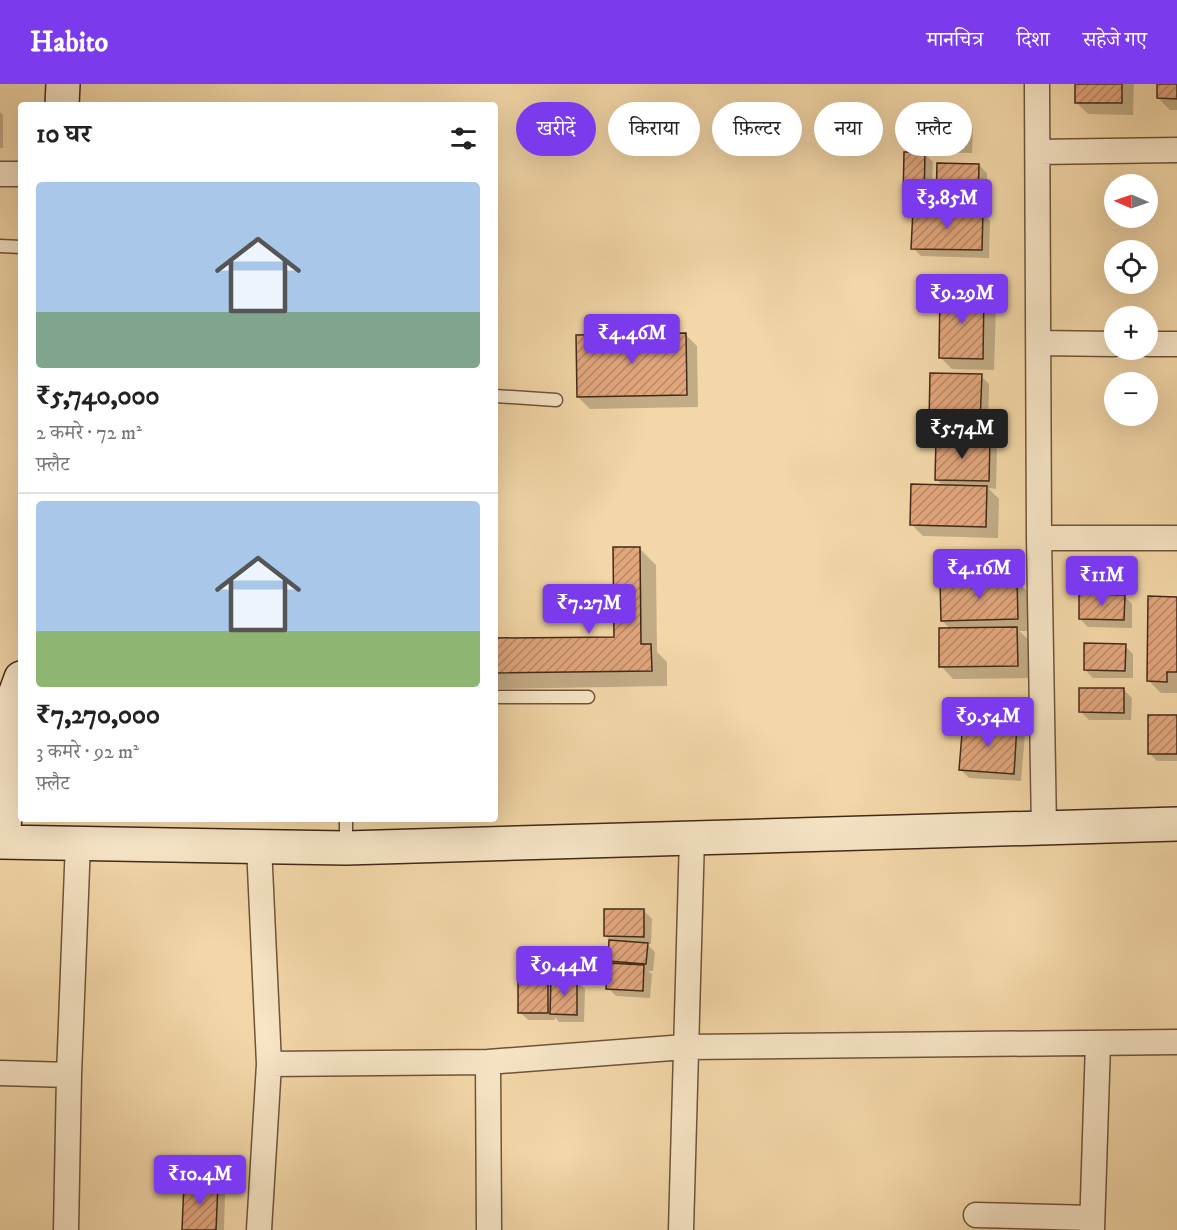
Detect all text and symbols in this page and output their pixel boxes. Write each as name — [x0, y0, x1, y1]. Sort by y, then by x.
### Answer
text: Habito — [30, 25, 108, 60]
text: मानचित्र — [926, 27, 983, 53]
text: दिशा — [1016, 27, 1050, 53]
text: सहेजे गए — [1083, 27, 1147, 53]
chip: खरीदें — [516, 102, 596, 156]
chip: किराया — [608, 102, 700, 156]
chip: फ़िल्टर — [712, 102, 802, 156]
chip: नया — [814, 102, 883, 156]
chip: फ़्लैट — [895, 102, 972, 156]
text: 10 घर — [36, 118, 91, 151]
icon: filters — [447, 122, 480, 155]
north arrow — [1104, 174, 1158, 228]
map controls — [1104, 174, 1158, 426]
pin: ₹3.85M — [898, 179, 996, 230]
text: ₹3.85M — [916, 186, 978, 211]
icon: home — [204, 221, 312, 329]
button: locate — [1104, 240, 1158, 294]
pin: ₹9.29M — [913, 274, 1011, 325]
text: ₹9.29M — [930, 281, 994, 306]
button: + — [1104, 306, 1158, 360]
pin: ₹4.46M — [583, 314, 681, 365]
text: ₹4.46M — [598, 321, 666, 346]
button: − — [1104, 372, 1158, 426]
text: ₹5,740,000 — [36, 380, 159, 413]
pin: ₹5.74M — [913, 409, 1011, 460]
text: ₹5.74M — [930, 416, 994, 441]
text: 2 कमरे · 72 m² — [36, 421, 142, 446]
text: फ़्लैट — [36, 453, 69, 478]
icon: home — [204, 540, 312, 648]
pin: ₹4.16M — [930, 549, 1028, 600]
text: ₹4.16M — [947, 556, 1011, 581]
pin: ₹11M — [1066, 556, 1138, 607]
text: ₹11M — [1080, 563, 1124, 588]
pin: ₹7.27M — [540, 584, 638, 635]
text: ₹7.27M — [557, 591, 621, 616]
pin: ₹9.54M — [939, 697, 1037, 748]
text: ₹7,270,000 — [36, 699, 160, 732]
text: ₹9.54M — [956, 704, 1020, 729]
text: 3 कमरे · 92 m² — [36, 740, 139, 765]
text: फ़्लैट — [36, 772, 69, 797]
pin: ₹9.44M — [515, 946, 613, 997]
text: ₹9.44M — [530, 953, 598, 978]
pin: ₹10.4M — [151, 1155, 249, 1206]
text: ₹10.4M — [168, 1162, 232, 1187]

